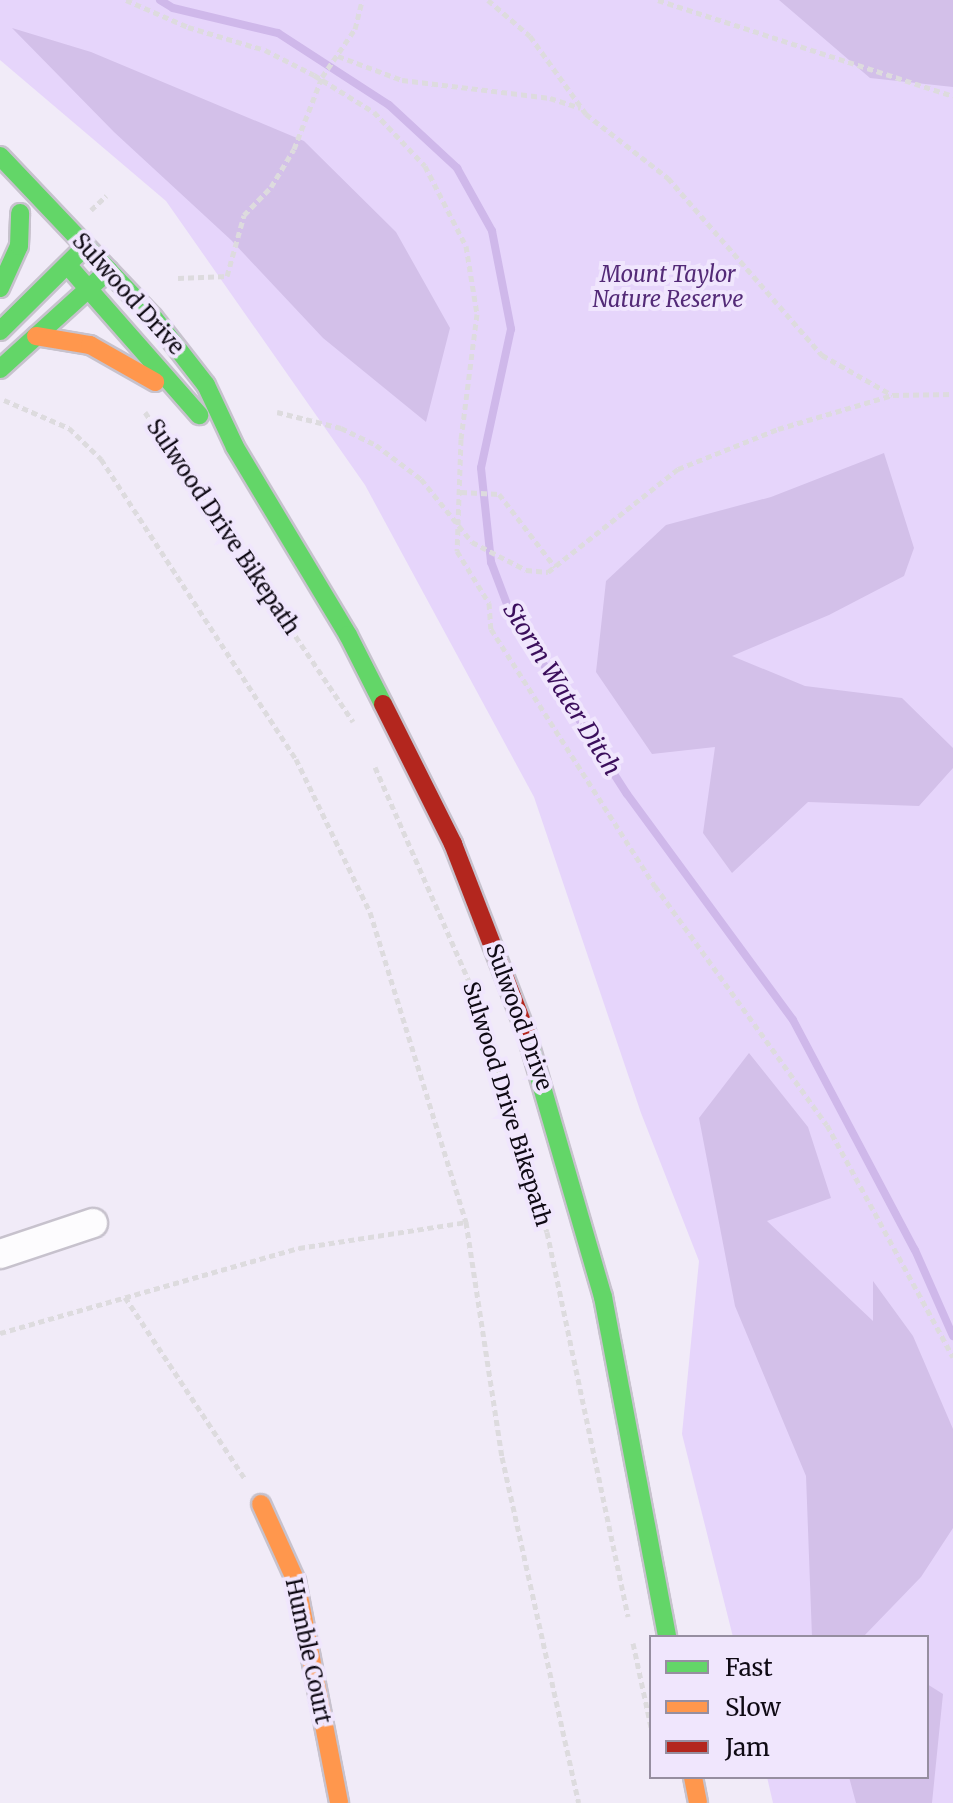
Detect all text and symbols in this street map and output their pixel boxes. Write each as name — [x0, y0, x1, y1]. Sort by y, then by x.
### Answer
street label: Sulwood Drive — [67, 228, 189, 360]
park label: Mount Taylor Nature Reserve — [592, 261, 744, 312]
street label: Sulwood Drive Bikepath — [141, 414, 305, 640]
water label: Storm Water Ditch — [497, 597, 627, 781]
street label: Sulwood Drive — [480, 940, 558, 1094]
street label: Sulwood Drive Bikepath — [457, 979, 557, 1229]
street label: Humble Court — [280, 1576, 336, 1726]
legend — [649, 1635, 929, 1779]
text: Fast — [725, 1652, 773, 1683]
text: Slow — [725, 1692, 781, 1723]
text: Jam — [725, 1732, 770, 1763]

